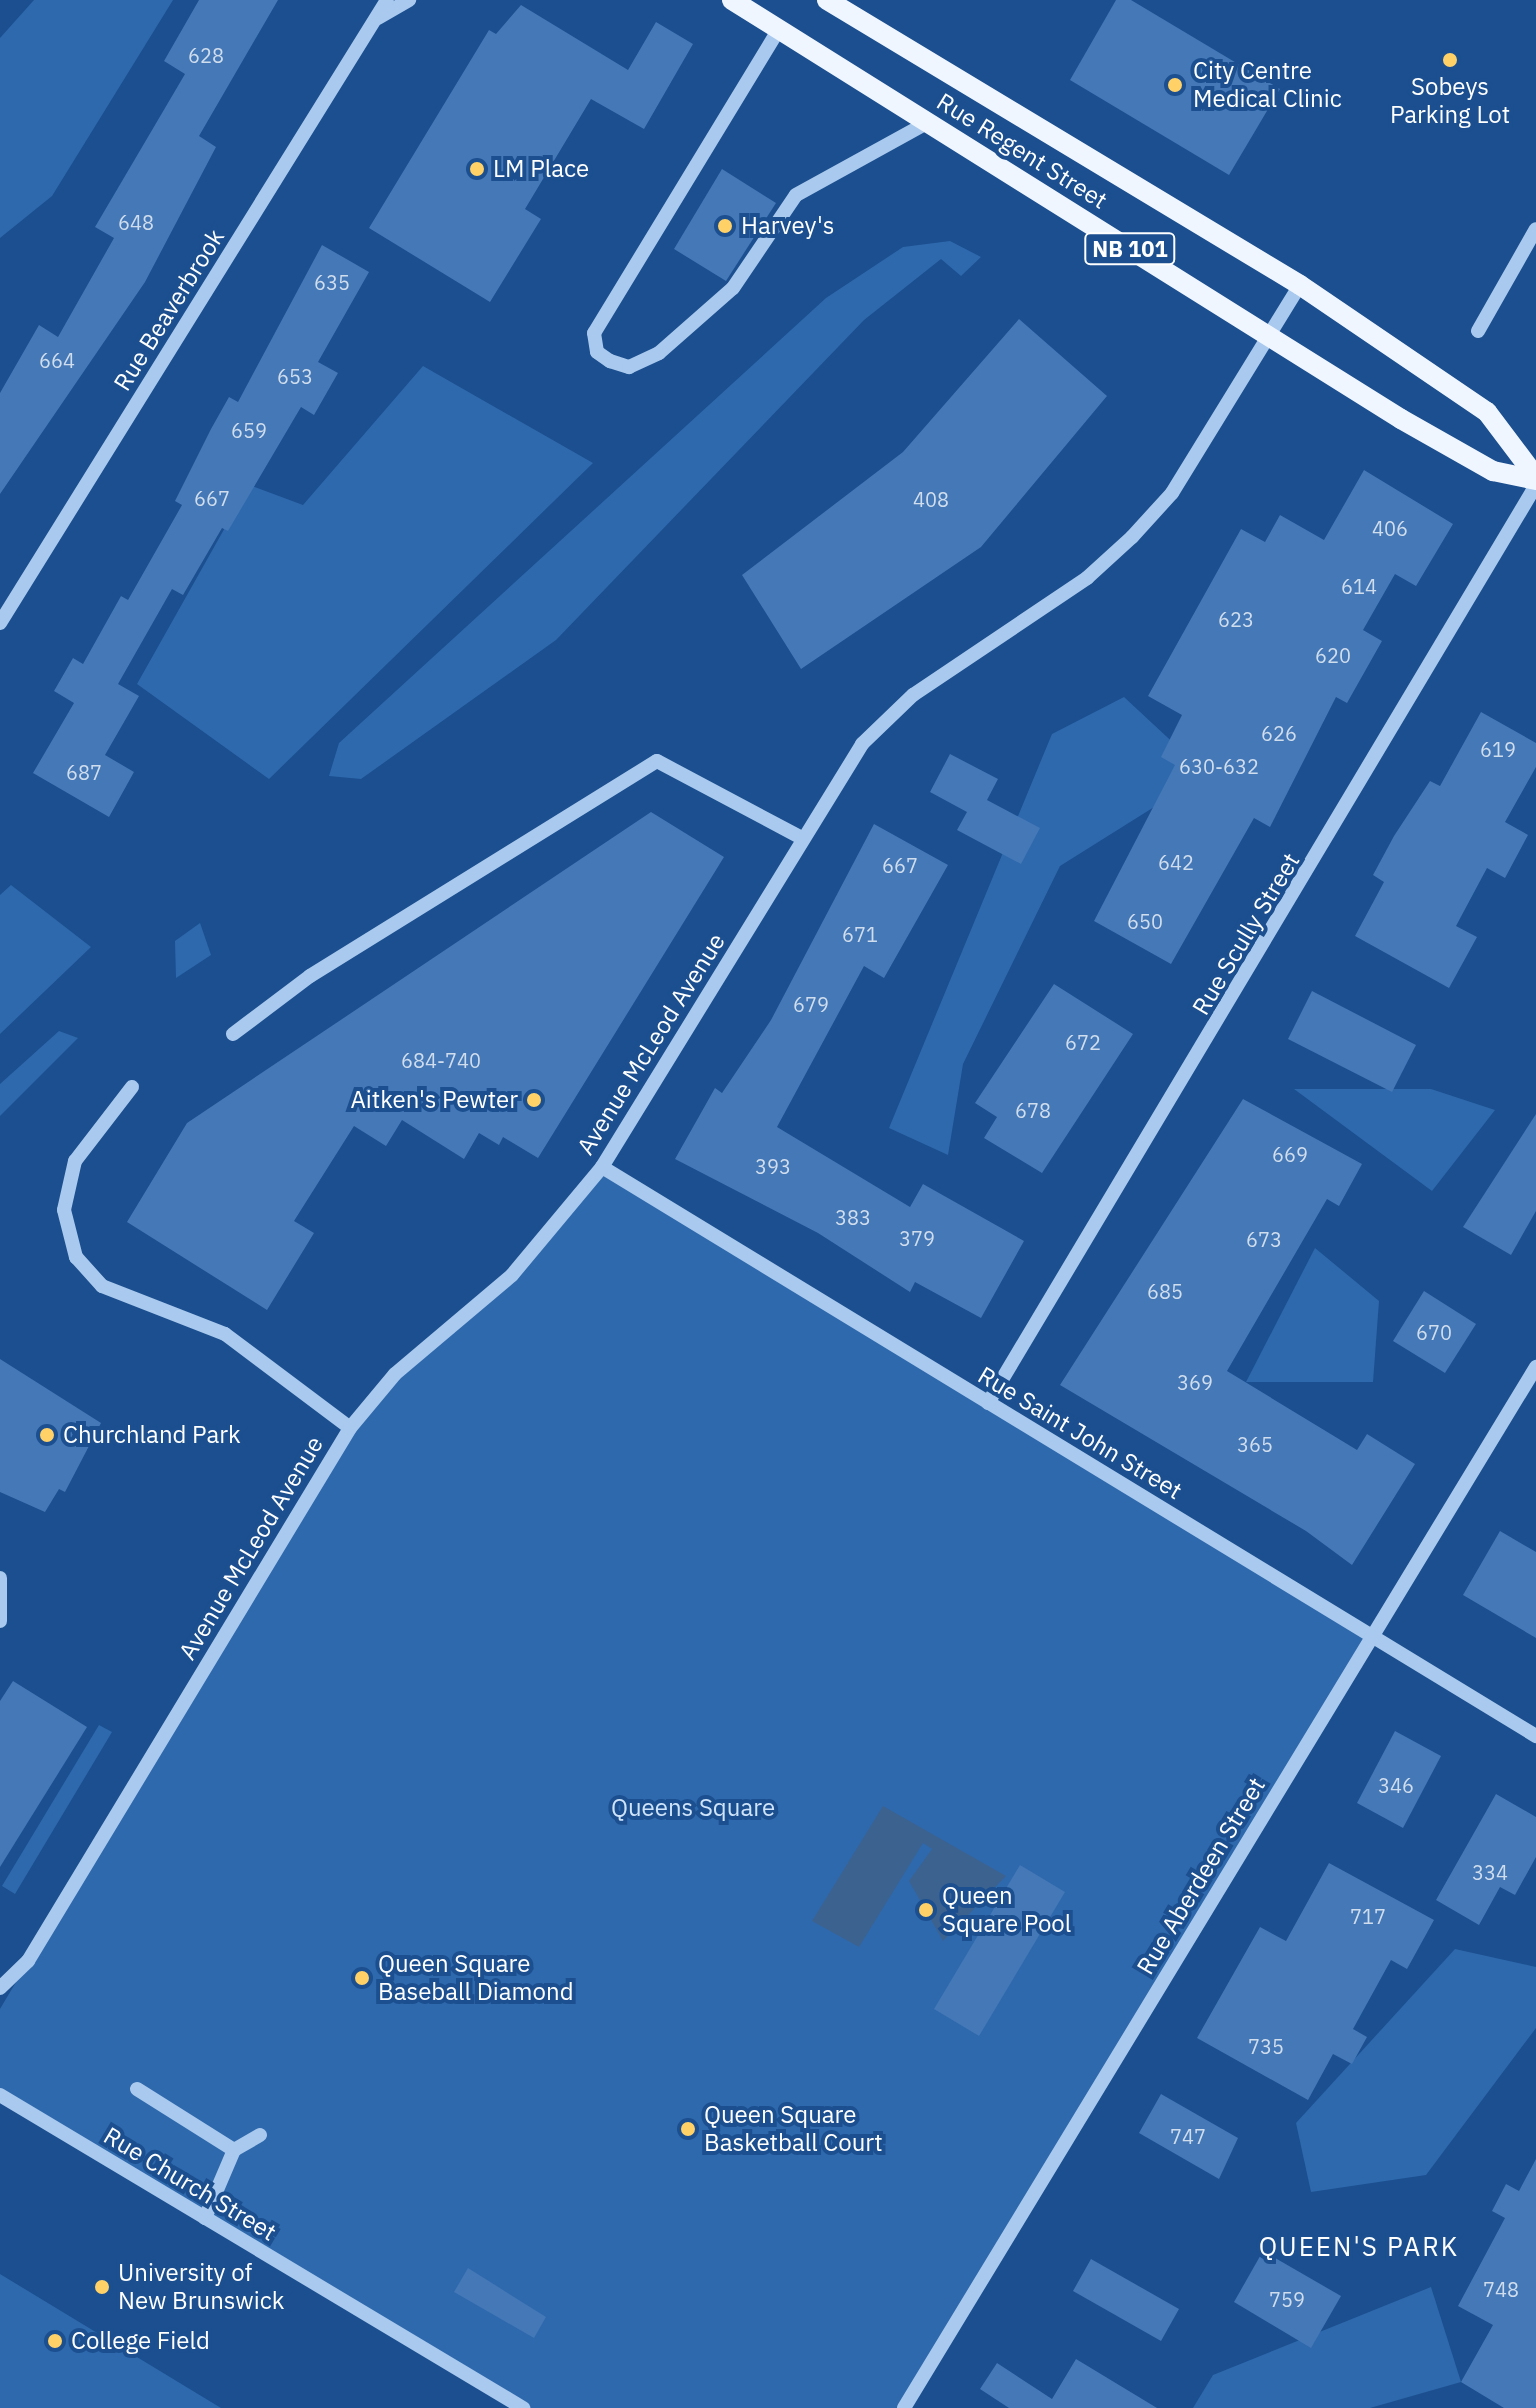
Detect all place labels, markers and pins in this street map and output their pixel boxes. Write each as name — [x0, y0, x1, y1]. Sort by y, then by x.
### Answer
marker: Sobeys Parking Lot — [1441, 51, 1459, 69]
place label: City Centre Medical Clinic — [1193, 57, 1342, 113]
place label: Sobeys Parking Lot — [1390, 73, 1510, 129]
marker: City Centre Medical Clinic — [1164, 74, 1186, 96]
place label: LM Place — [493, 155, 589, 183]
marker: LM Place — [468, 160, 486, 178]
place label: Harvey's — [741, 212, 834, 240]
marker: Harvey's — [716, 217, 734, 235]
place label: Aitken's Pewter — [350, 1086, 518, 1114]
marker: Aitken's Pewter — [525, 1091, 543, 1109]
place label: Churchland Park — [63, 1421, 241, 1449]
marker: Churchland Park — [38, 1426, 56, 1444]
place label: Queen Square Pool — [942, 1882, 1071, 1938]
marker: Queen Square Pool — [917, 1901, 935, 1919]
place label: Queen Square Baseball Diamond — [378, 1950, 574, 2006]
marker: Queen Square Baseball Diamond — [353, 1969, 371, 1987]
place label: Queen Square Basketball Court — [704, 2101, 883, 2157]
marker: Queen Square Basketball Court — [679, 2120, 697, 2138]
place label: University of New Brunswick — [118, 2259, 284, 2315]
marker: University of New Brunswick — [93, 2278, 111, 2296]
place label: College Field — [71, 2327, 210, 2355]
marker: College Field — [46, 2332, 64, 2350]

